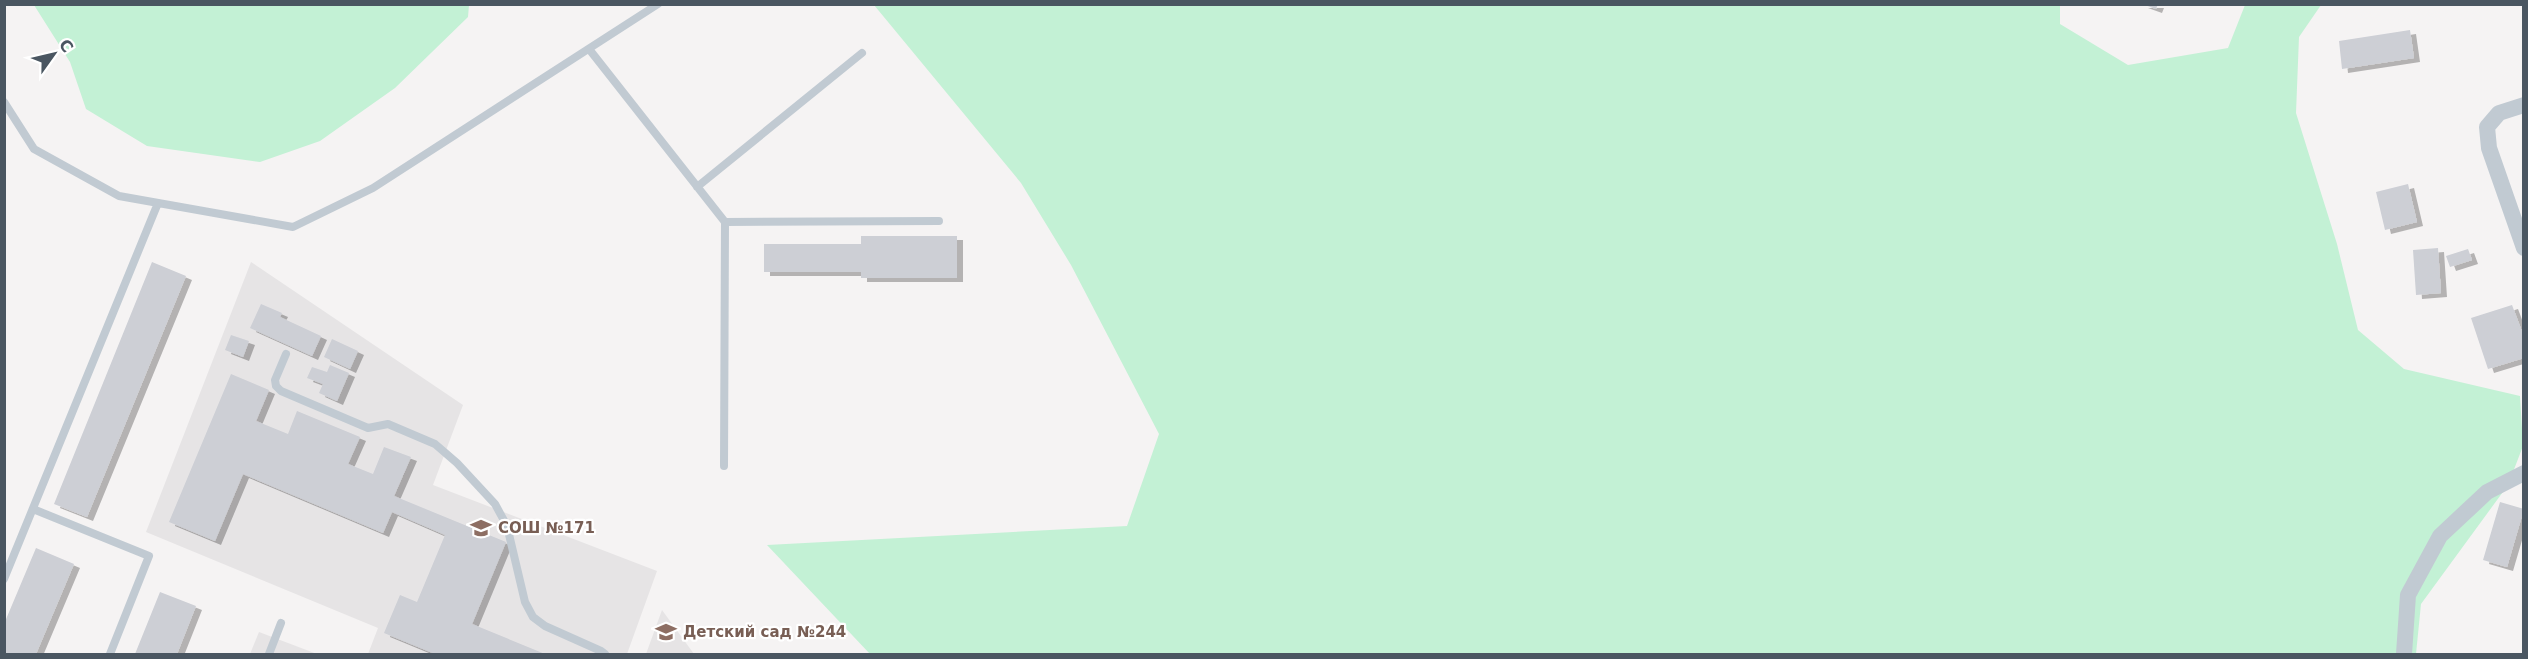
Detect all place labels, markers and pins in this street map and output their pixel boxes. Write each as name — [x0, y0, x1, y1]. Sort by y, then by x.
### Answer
school or university icon: СОШ №171 — [469, 516, 493, 540]
place label: СОШ №171 — [498, 519, 595, 537]
school or university icon: Детский сад №244 — [654, 620, 678, 644]
place label: Детский сад №244 — [683, 623, 846, 641]

